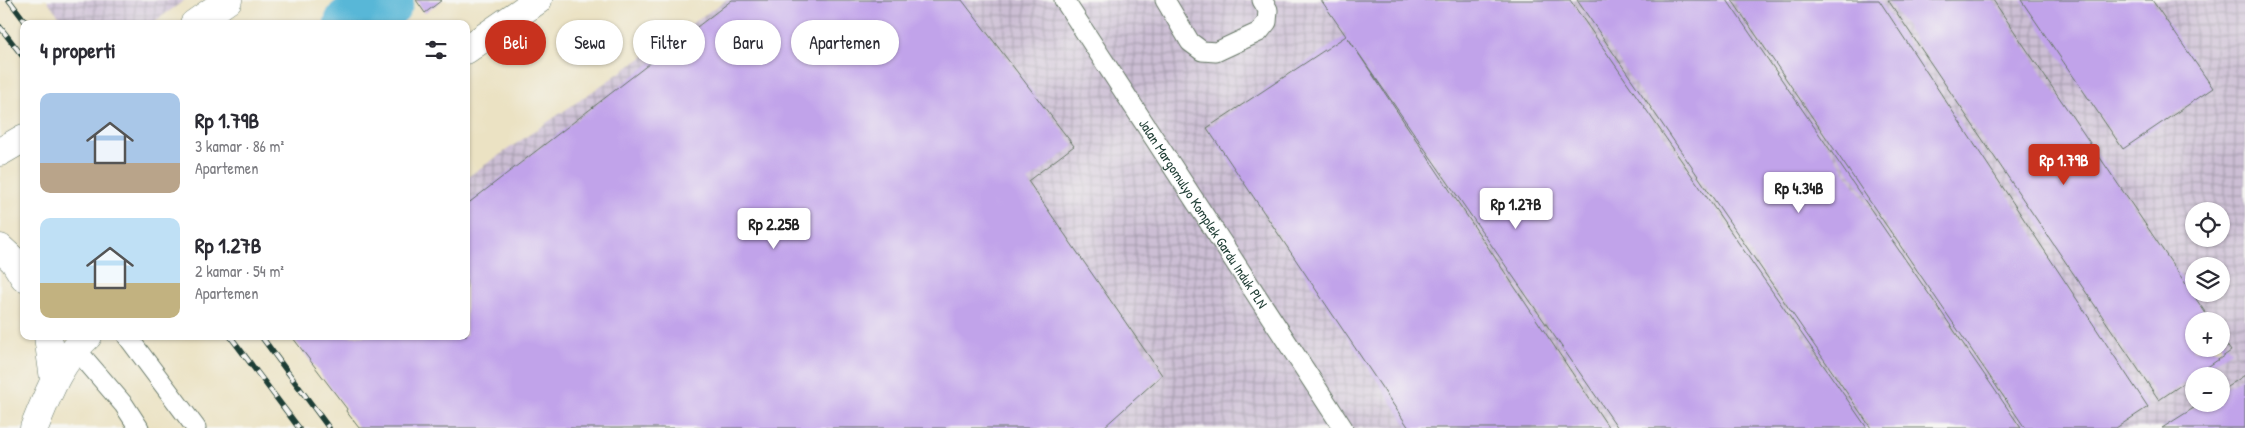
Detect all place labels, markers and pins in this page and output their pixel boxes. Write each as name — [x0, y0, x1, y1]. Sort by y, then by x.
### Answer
pin: Rp 1.79B — [2012, 144, 2116, 186]
pin: Rp 4.34B — [1747, 172, 1851, 214]
pin: Rp 1.27B — [1464, 188, 1568, 230]
pin: Rp 2.25B — [722, 208, 826, 250]

